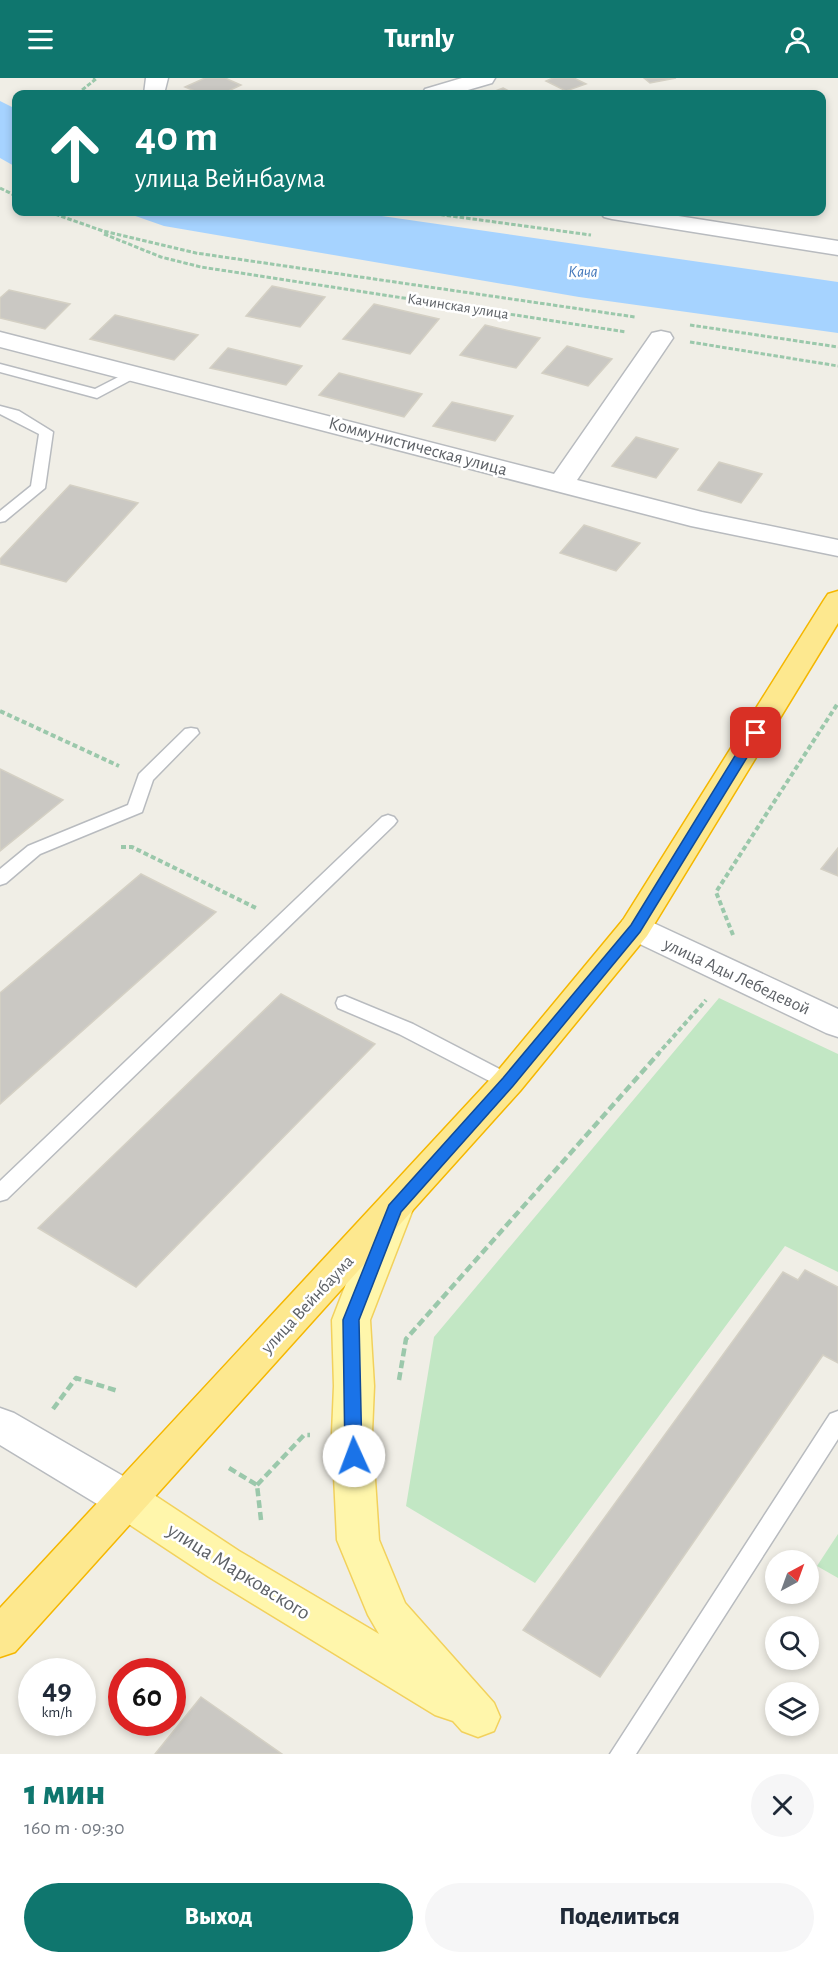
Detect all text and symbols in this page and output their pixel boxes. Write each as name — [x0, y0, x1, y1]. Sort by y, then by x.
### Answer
icon: menu — [24, 23, 57, 56]
icon: person — [781, 23, 814, 56]
text: Turnly — [384, 25, 454, 52]
icon: ahead — [36, 114, 114, 192]
text: 40 m — [135, 116, 218, 158]
text: улица Вейнбаума — [135, 165, 325, 192]
water label: Кача — [568, 264, 598, 280]
street label: Качинская улица — [406, 291, 510, 322]
street label: Коммунистическая улица — [326, 414, 509, 479]
pin — [730, 707, 781, 758]
icon: arrive — [739, 716, 772, 749]
street label: улица Ады Лебедевой — [660, 934, 813, 1019]
street label: улица Вейнбаума — [256, 1251, 358, 1358]
position arrow — [322, 1424, 386, 1488]
street label: улица Марковского — [163, 1519, 314, 1624]
north arrow — [765, 1550, 819, 1604]
map controls — [765, 1550, 819, 1736]
button: search — [765, 1616, 819, 1670]
speed limit sign: 60 — [108, 1658, 186, 1736]
text: 49 — [42, 1675, 72, 1705]
button: layers — [765, 1682, 819, 1736]
text: km/h — [42, 1705, 72, 1720]
button: close — [751, 1774, 814, 1837]
text: 1 мин — [24, 1775, 106, 1811]
text: 160 m · 09:30 — [24, 1818, 125, 1838]
button: Выход — [24, 1883, 413, 1952]
button: Поделиться — [425, 1883, 814, 1952]

